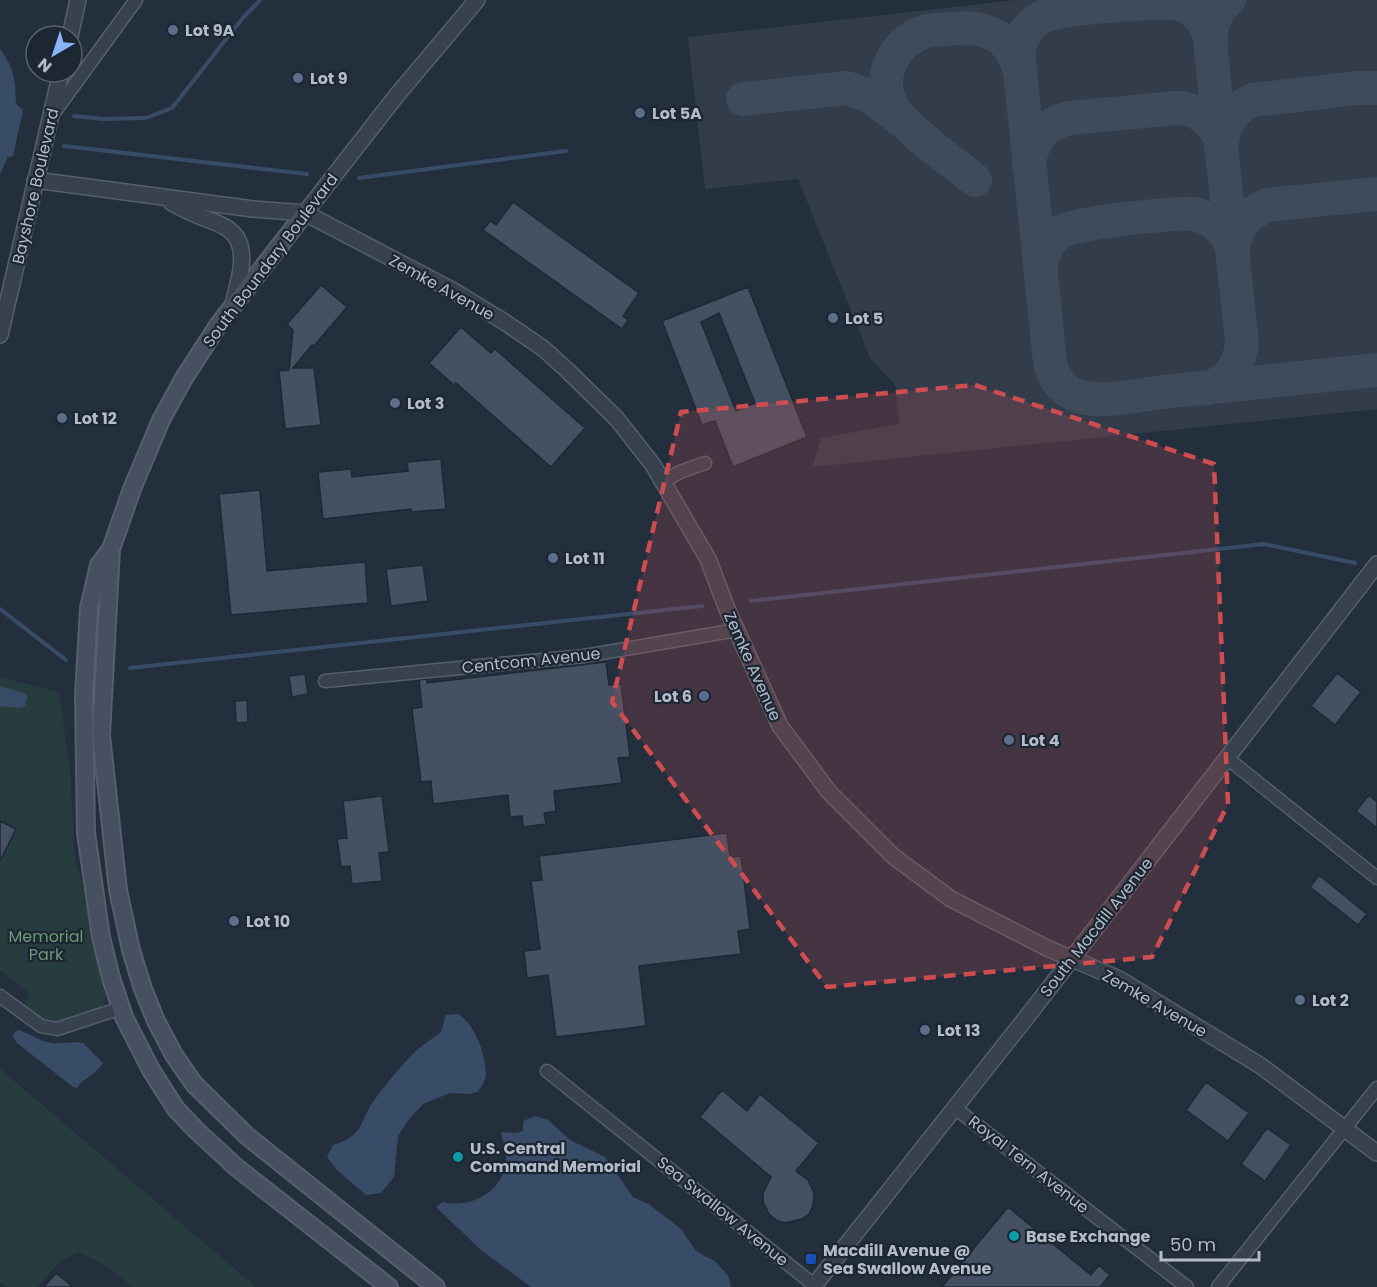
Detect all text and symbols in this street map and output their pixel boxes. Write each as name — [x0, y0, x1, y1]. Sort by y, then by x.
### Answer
place label: Lot 9A — [185, 19, 235, 42]
marker: Lot 9A — [166, 23, 180, 37]
north arrow — [24, 24, 84, 84]
text: N — [33, 53, 57, 78]
place label: Lot 9 — [310, 67, 348, 90]
marker: Lot 9 — [291, 71, 305, 85]
place label: Lot 5A — [652, 102, 702, 125]
street label: Bayshore Boulevard — [6, 106, 65, 266]
marker: Lot 5A — [633, 106, 647, 120]
street label: South Boundary Boulevard — [197, 169, 343, 352]
street label: Zemke Avenue — [385, 249, 499, 326]
place label: Lot 5 — [845, 307, 883, 330]
marker: Lot 5 — [826, 311, 840, 325]
place label: Lot 3 — [407, 392, 444, 415]
marker: Lot 3 — [388, 396, 402, 410]
place label: Lot 12 — [74, 407, 117, 430]
marker: Lot 12 — [55, 411, 69, 425]
place label: Lot 11 — [565, 547, 605, 570]
marker: Lot 11 — [546, 551, 560, 565]
street label: Zemke Avenue — [718, 608, 787, 725]
street label: Centcom Avenue — [461, 642, 602, 679]
place label: Lot 6 — [654, 685, 692, 708]
marker: Lot 6 — [697, 689, 711, 703]
place label: Lot 4 — [1021, 729, 1060, 752]
marker: Lot 4 — [1002, 733, 1016, 747]
street label: South Macdill Avenue — [1035, 853, 1158, 1002]
place label: Lot 10 — [246, 910, 290, 933]
marker: Lot 10 — [227, 914, 241, 928]
park label: Memorial Park — [8, 925, 84, 966]
street label: Zemke Avenue — [1098, 964, 1211, 1043]
place label: Lot 2 — [1312, 989, 1349, 1012]
marker: Lot 2 — [1293, 993, 1307, 1007]
place label: Lot 13 — [937, 1019, 980, 1042]
marker: Lot 13 — [918, 1023, 932, 1037]
street label: Royal Tern Avenue — [964, 1110, 1094, 1219]
place label: U.S. Central Command Memorial — [470, 1137, 641, 1178]
marker: U.S. Central Command Memorial — [451, 1150, 465, 1164]
street label: Sea Swallow Avenue — [652, 1151, 793, 1272]
scale bar — [1161, 1224, 1258, 1262]
place label: Base Exchange — [1026, 1225, 1151, 1248]
marker: Base Exchange — [1007, 1229, 1021, 1243]
text: 50 m — [1170, 1232, 1216, 1257]
place label: Macdill Avenue @ Sea Swallow Avenue — [823, 1239, 992, 1280]
marker: Macdill Avenue @ Sea Swallow Avenue — [804, 1252, 818, 1266]

